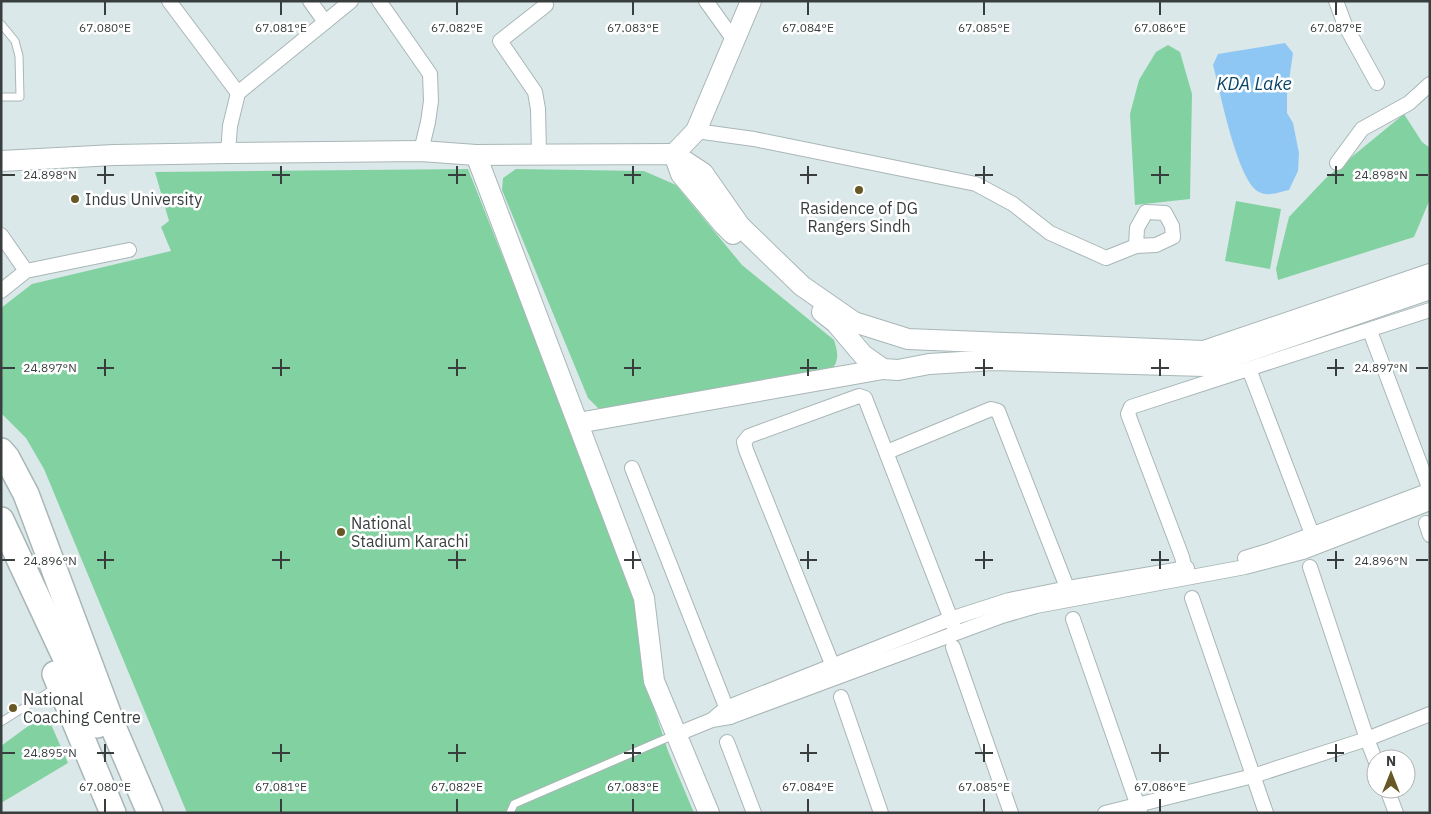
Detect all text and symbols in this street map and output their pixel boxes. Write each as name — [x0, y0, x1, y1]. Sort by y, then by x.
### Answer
text: 67.080°E — [79, 20, 131, 35]
text: 67.081°E — [255, 20, 307, 35]
text: 67.082°E — [431, 20, 483, 35]
text: 67.083°E — [607, 20, 659, 35]
text: 67.084°E — [782, 20, 834, 35]
text: 67.085°E — [958, 20, 1010, 35]
text: 67.086°E — [1134, 20, 1186, 35]
text: 67.087°E — [1310, 20, 1362, 35]
water label: KDA Lake — [1216, 72, 1292, 95]
text: 24.898°N — [23, 167, 77, 182]
text: 24.898°N — [1354, 167, 1408, 182]
marker: Rasidence of DG Rangers Sindh — [853, 184, 865, 196]
place label: Indus University — [85, 189, 202, 209]
marker: Indus University — [69, 193, 81, 205]
place label: Rasidence of DG Rangers Sindh — [800, 198, 918, 236]
text: 24.897°N — [23, 360, 77, 375]
text: 24.897°N — [1354, 360, 1408, 375]
place label: National Stadium Karachi — [351, 513, 469, 551]
marker: National Stadium Karachi — [335, 526, 347, 538]
text: 24.896°N — [23, 553, 77, 568]
text: 24.896°N — [1354, 553, 1408, 568]
place label: National Coaching Centre — [23, 689, 141, 727]
marker: National Coaching Centre — [7, 702, 19, 714]
text: 24.895°N — [23, 745, 77, 760]
north arrow — [1366, 749, 1416, 799]
text: N — [1386, 752, 1396, 770]
text: 67.080°E — [79, 779, 131, 794]
text: 67.081°E — [255, 779, 307, 794]
text: 67.082°E — [431, 779, 483, 794]
text: 67.083°E — [607, 779, 659, 794]
text: 67.084°E — [782, 779, 834, 794]
text: 67.085°E — [958, 779, 1010, 794]
text: 67.086°E — [1134, 779, 1186, 794]

